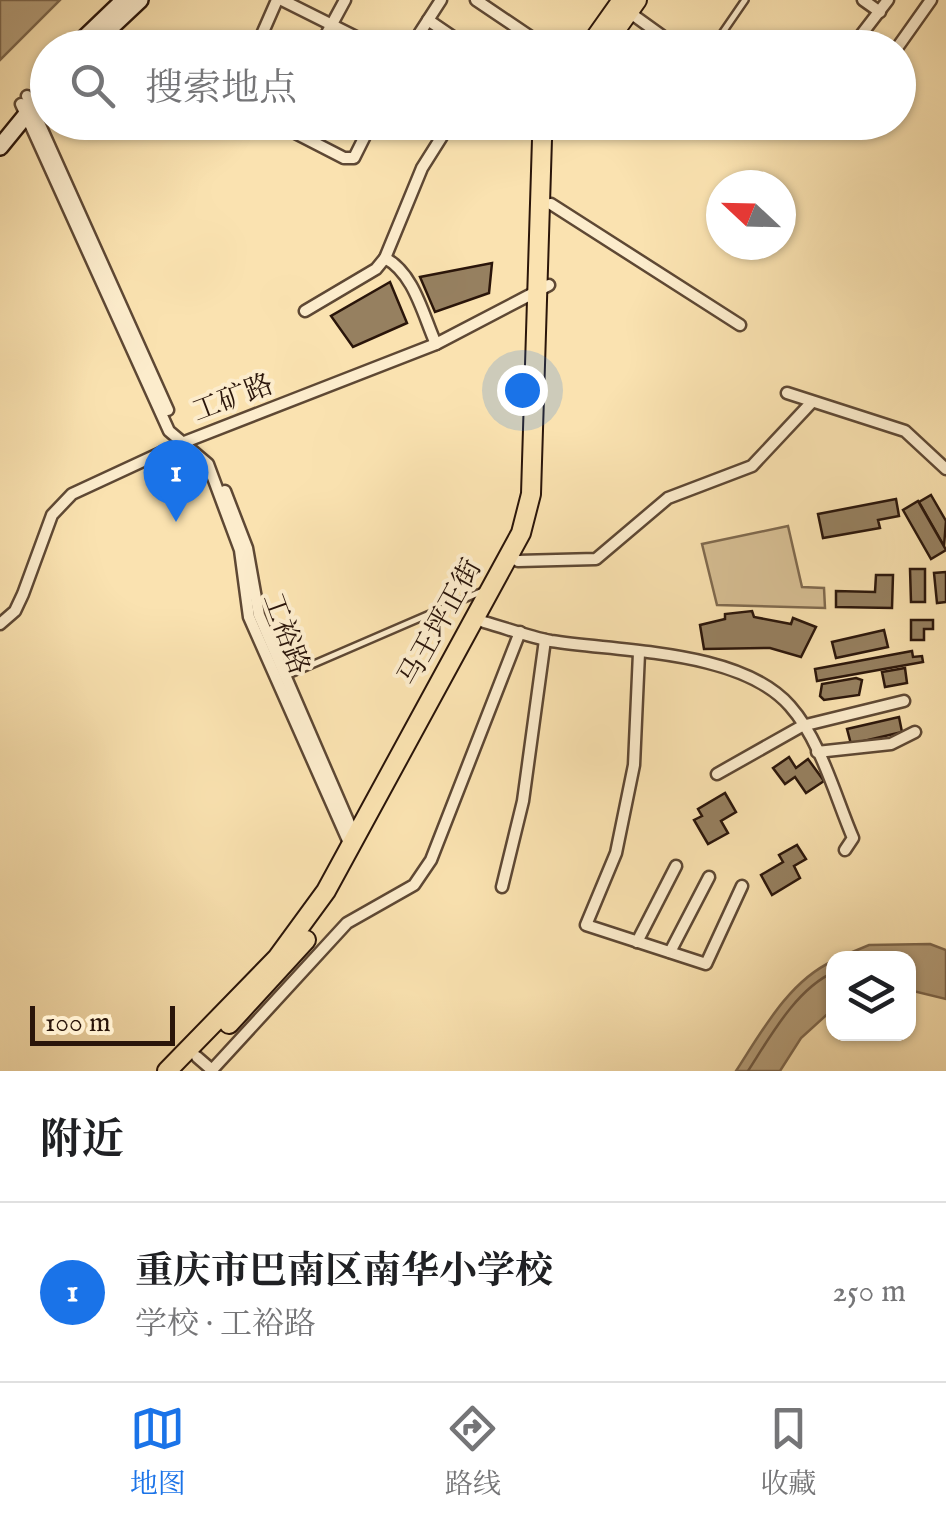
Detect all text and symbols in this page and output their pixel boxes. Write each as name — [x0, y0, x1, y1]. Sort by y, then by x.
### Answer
search box — [30, 30, 916, 140]
icon: search — [65, 58, 120, 113]
text: 搜索地点 — [145, 66, 297, 114]
north arrow — [706, 170, 796, 260]
your location — [497, 365, 548, 416]
street label: 工矿路 — [188, 368, 278, 430]
pin: 1 — [144, 440, 208, 522]
street label: 马王坪正街 — [392, 553, 490, 693]
street label: 工裕路 — [254, 589, 316, 679]
map controls — [826, 951, 916, 1041]
button: layers — [826, 951, 916, 1041]
scale bar — [30, 1001, 175, 1046]
text: 100 m — [45, 1006, 111, 1041]
text: 附近 — [40, 1115, 124, 1168]
text: 重庆市巴南区南华小学校 — [135, 1249, 553, 1297]
text: 1 — [67, 1272, 78, 1313]
text: 250 m — [832, 1272, 906, 1313]
text: 学校 · 工裕路 — [135, 1305, 316, 1346]
tab: 地图 — [130, 1401, 186, 1503]
tab: 路线 — [445, 1401, 501, 1503]
tab: 收藏 — [760, 1401, 816, 1503]

